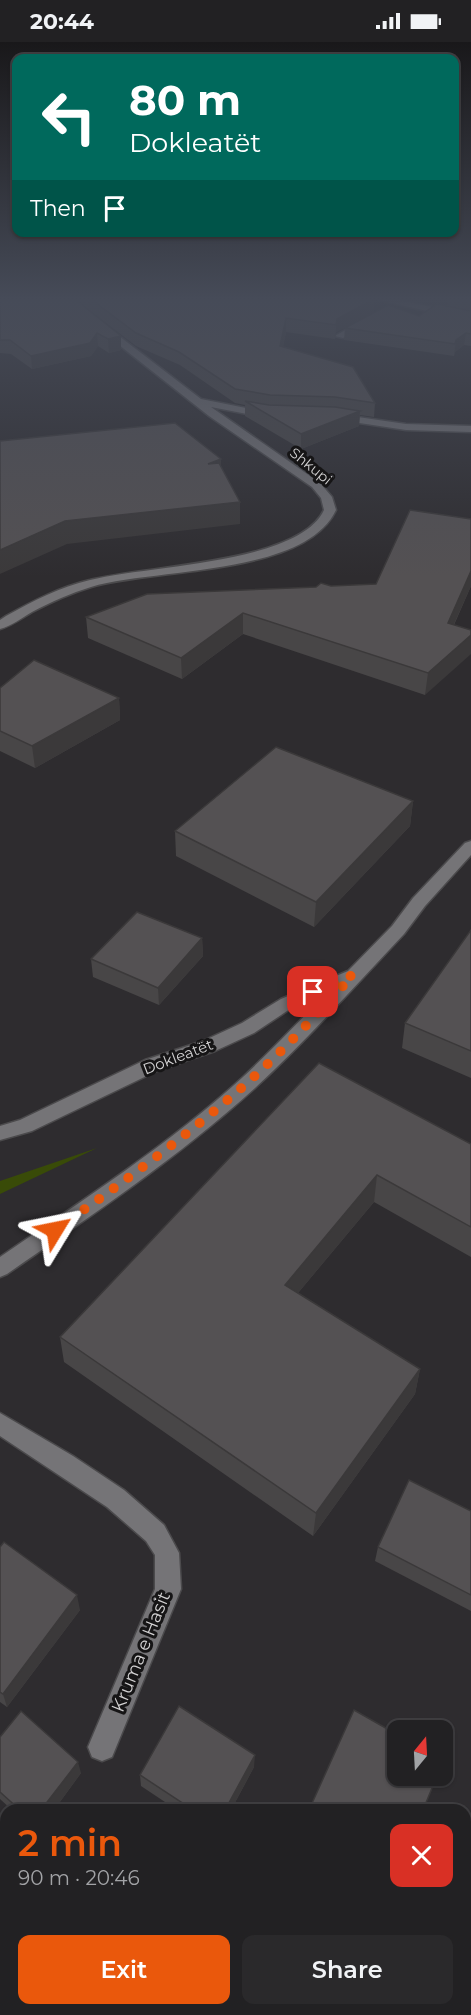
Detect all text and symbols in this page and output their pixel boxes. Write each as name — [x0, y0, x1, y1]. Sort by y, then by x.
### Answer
text: 20:44 — [30, 8, 94, 35]
text: 80 m — [129, 74, 241, 126]
icon: left — [30, 78, 108, 156]
text: Dokleatët — [129, 126, 261, 159]
icon: arrive — [98, 192, 131, 225]
text: Then — [30, 195, 86, 222]
street label: Shkupi — [286, 444, 336, 488]
pin — [287, 966, 338, 1017]
icon: arrive — [296, 975, 329, 1008]
street label: Dokleatët — [140, 1035, 216, 1079]
position arrow — [23, 1198, 87, 1262]
street label: Kruma e Hasit — [107, 1589, 175, 1715]
north arrow — [387, 1720, 453, 1786]
map controls — [387, 1720, 453, 1786]
text: 2 min — [18, 1821, 122, 1865]
button: close — [390, 1824, 453, 1887]
text: 90 m · 20:46 — [18, 1866, 140, 1890]
button: Exit — [18, 1935, 230, 2004]
button: Share — [242, 1935, 453, 2004]

